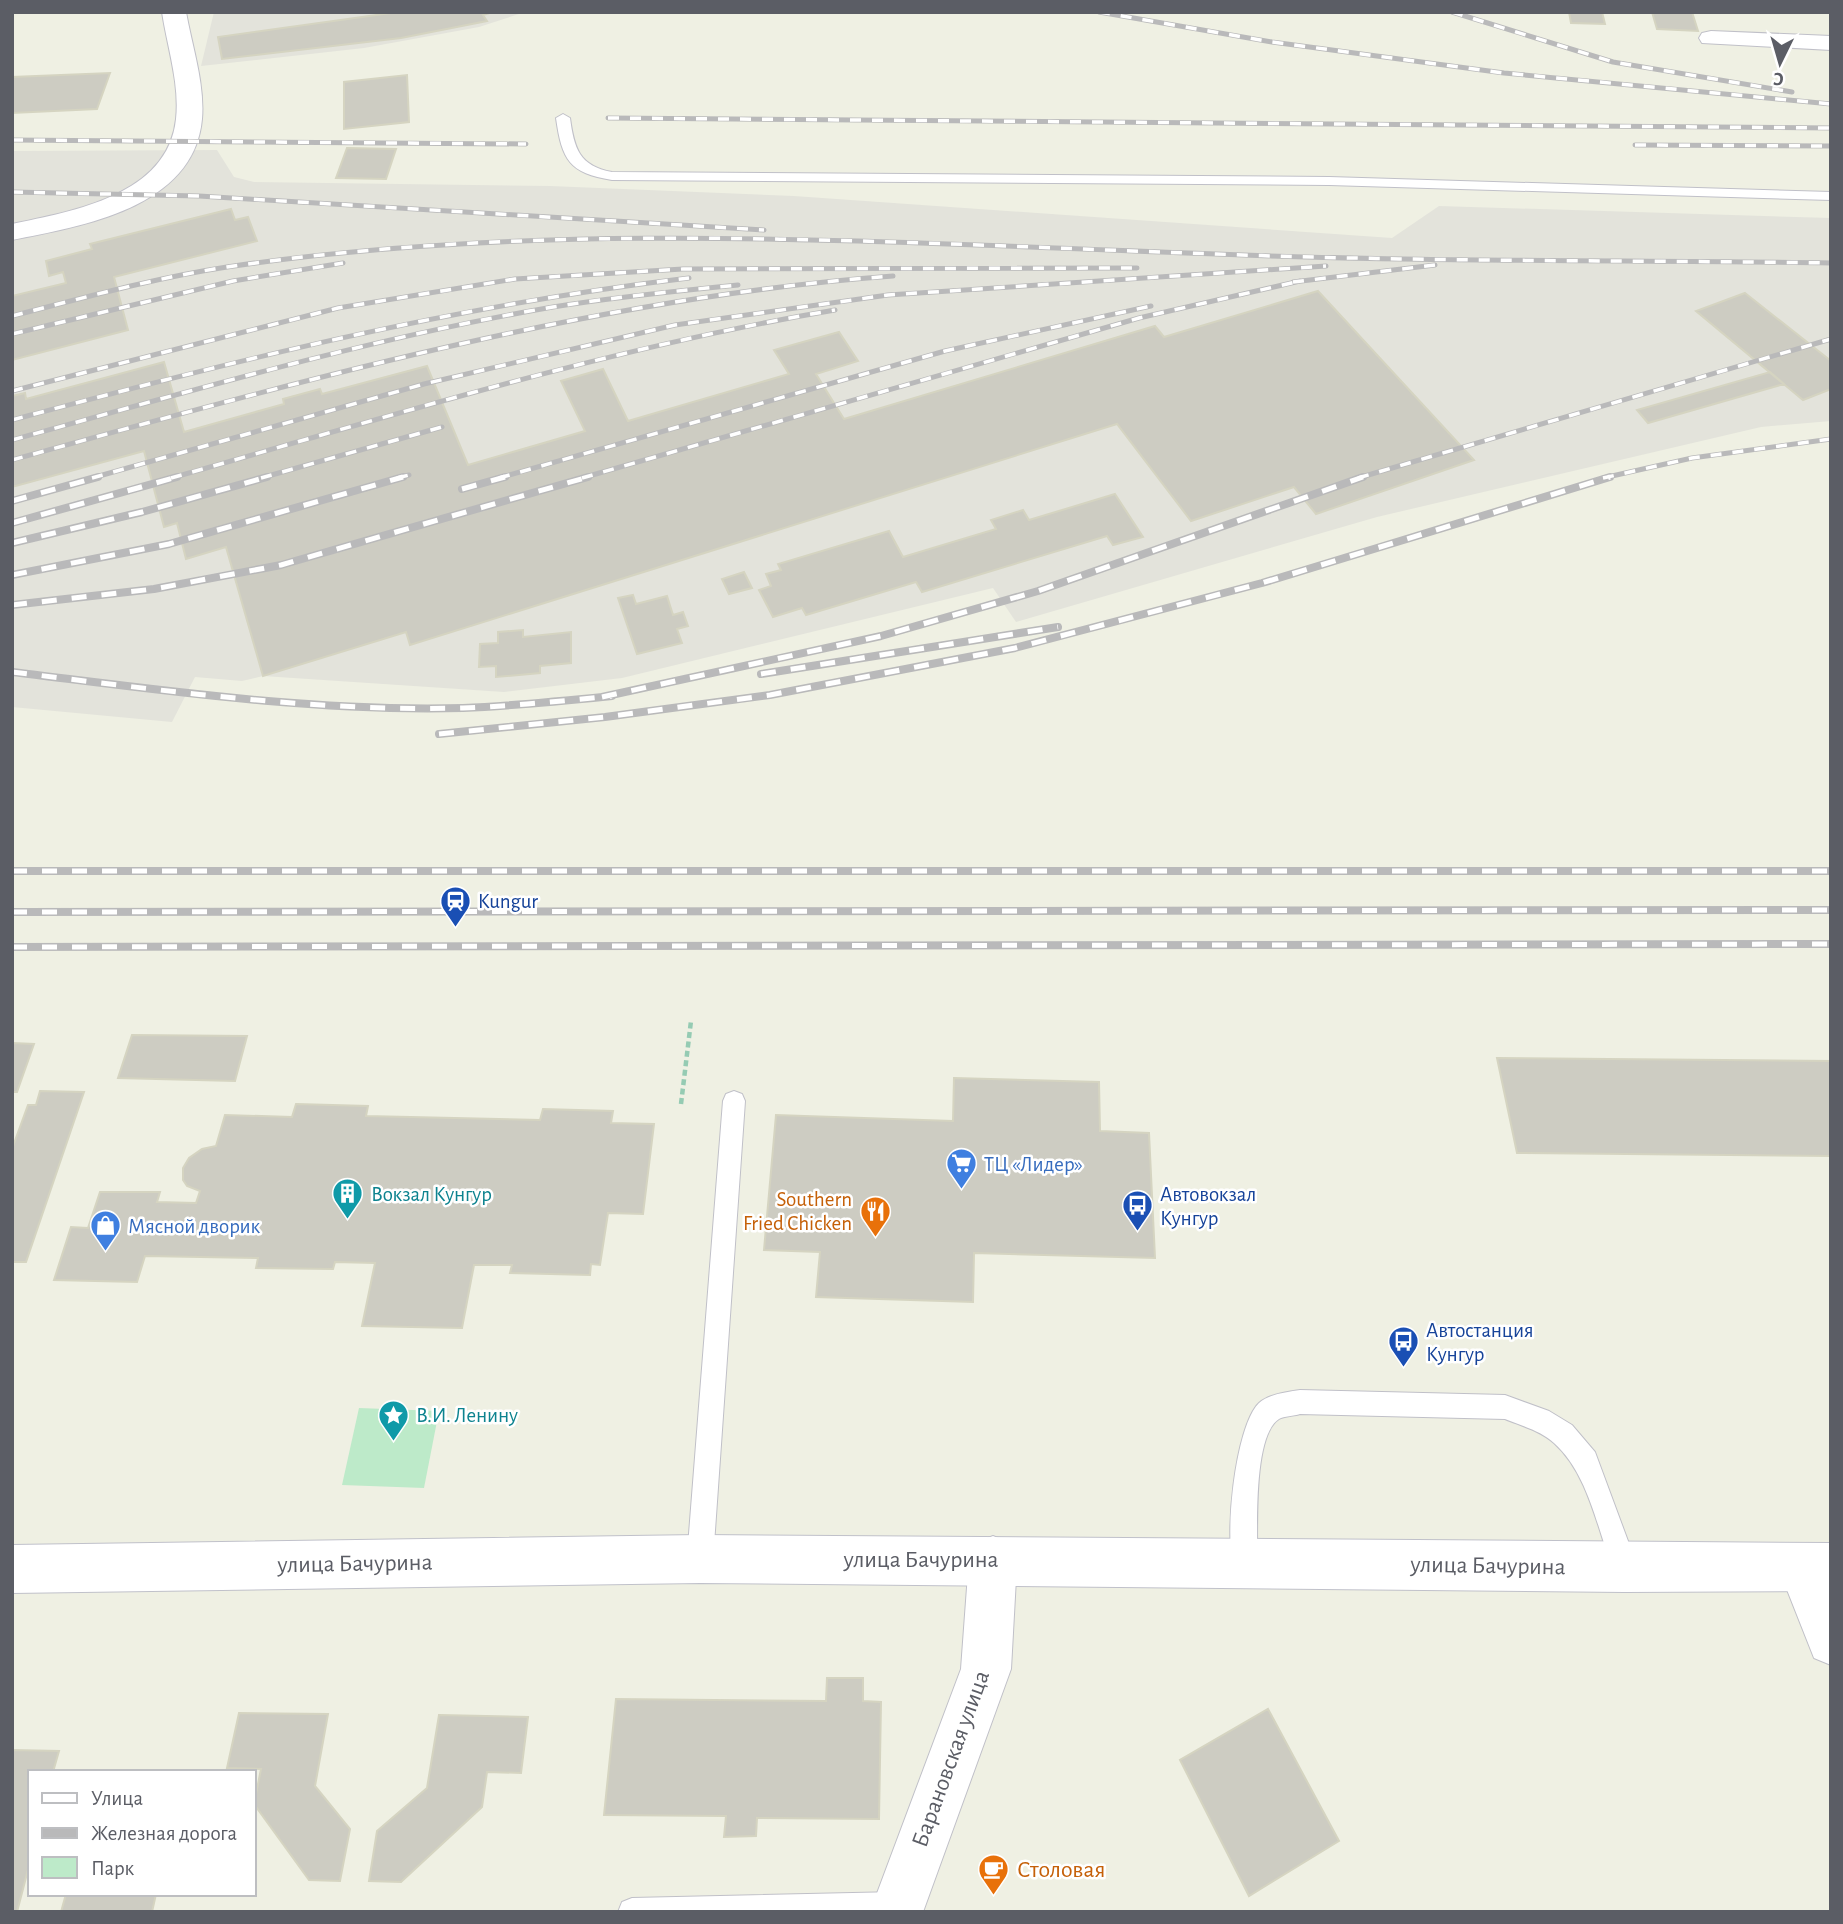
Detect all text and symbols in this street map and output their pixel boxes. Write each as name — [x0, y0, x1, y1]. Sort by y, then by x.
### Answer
north arrow — [1745, 28, 1815, 98]
text: С — [1773, 69, 1785, 88]
station icon: Kungur — [438, 884, 472, 928]
place label: Kungur — [478, 891, 538, 912]
supermarket icon: ТЦ «Лидер» — [944, 1147, 978, 1191]
place label: ТЦ «Лидер» — [984, 1154, 1083, 1175]
building icon: Вокзал Кунгур — [331, 1177, 365, 1221]
place label: Вокзал Кунгур — [371, 1184, 492, 1205]
place label: Автовокзал Кунгур — [1160, 1184, 1256, 1229]
place label: Southern Fried Chicken — [743, 1189, 852, 1234]
bus stop icon: Автовокзал Кунгур — [1120, 1189, 1154, 1233]
restaurant icon: Southern Fried Chicken — [858, 1194, 892, 1238]
shop icon: Мясной дворик — [88, 1209, 122, 1253]
place label: Мясной дворик — [128, 1216, 261, 1237]
place label: Автостанция Кунгур — [1426, 1320, 1534, 1365]
bus stop icon: Автостанция Кунгур — [1386, 1325, 1420, 1369]
place icon: В.И. Ленину — [376, 1398, 410, 1442]
place label: В.И. Ленину — [416, 1405, 518, 1426]
street label: улица Бачурина — [842, 1548, 999, 1572]
street label: улица Бачурина — [276, 1551, 433, 1577]
street label: улица Бачурина — [1409, 1553, 1566, 1579]
street label: Барановская улица — [908, 1667, 994, 1850]
legend — [28, 1770, 256, 1896]
text: Улица — [91, 1788, 144, 1809]
text: Железная дорога — [91, 1823, 238, 1844]
cafe icon: Столовая — [977, 1853, 1011, 1897]
text: Парк — [91, 1858, 135, 1879]
place label: Столовая — [1017, 1858, 1105, 1882]

